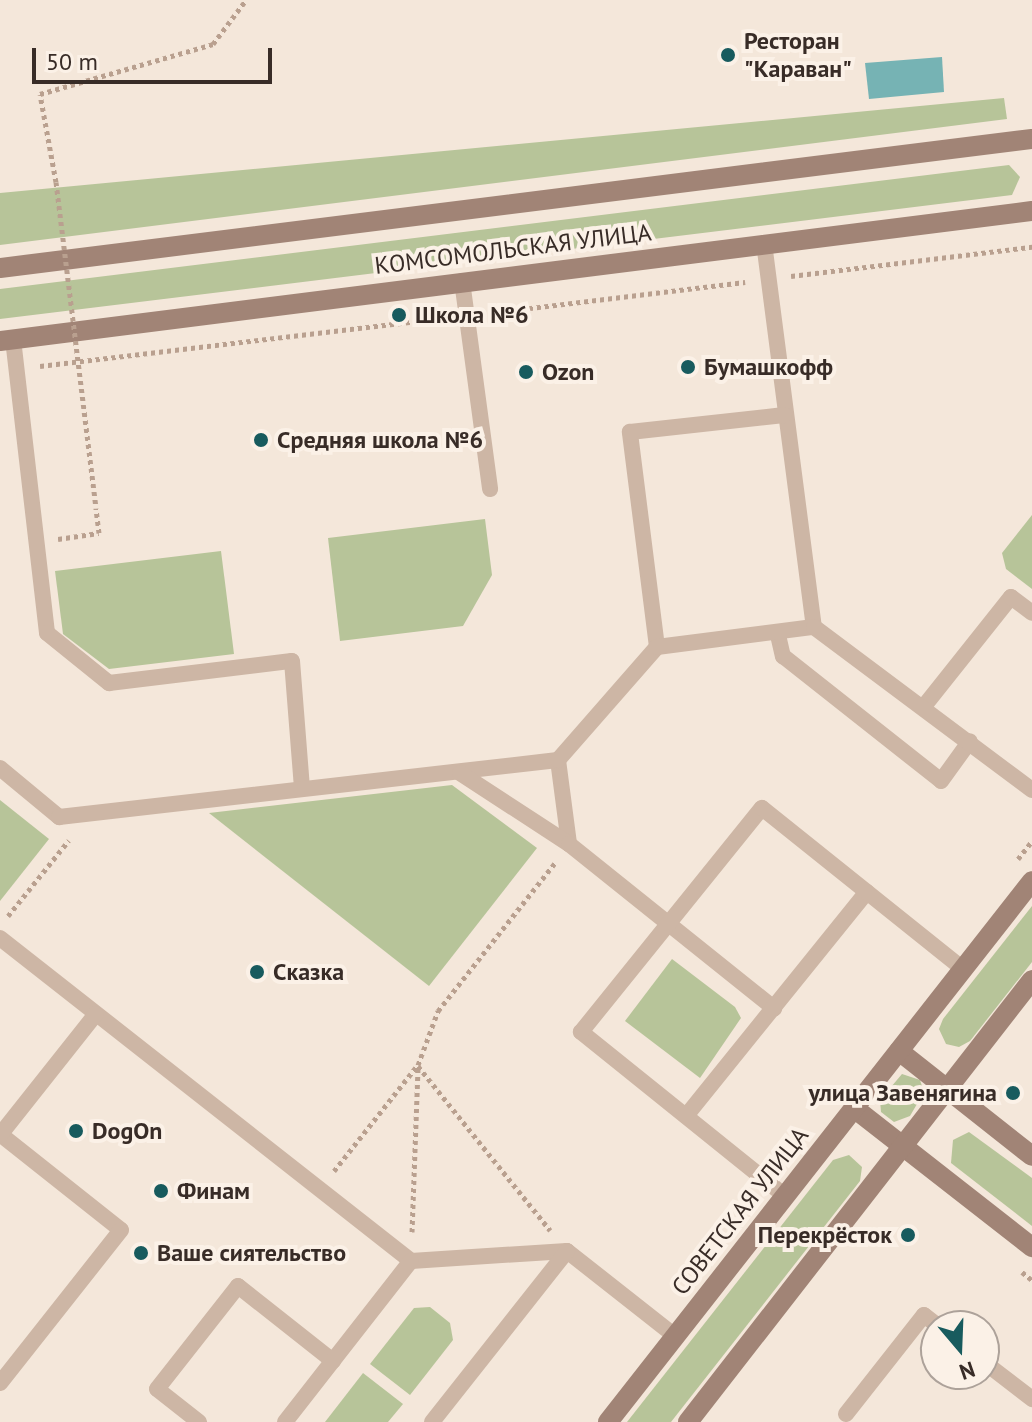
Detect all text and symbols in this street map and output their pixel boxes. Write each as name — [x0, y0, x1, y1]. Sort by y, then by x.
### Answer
place label: Ресторан "Караван" — [744, 27, 852, 83]
scale bar — [36, 32, 276, 82]
text: 50 m — [46, 46, 98, 77]
marker: Ресторан "Караван" — [719, 46, 737, 64]
street label: КОМСОМОЛЬСКАЯ УЛИЦА — [373, 218, 653, 280]
place label: Школа №6 — [415, 301, 529, 329]
marker: Школа №6 — [390, 306, 408, 324]
place label: Бумашкофф — [704, 353, 833, 381]
place label: Ozon — [542, 358, 594, 386]
marker: Бумашкофф — [679, 358, 697, 376]
marker: Ozon — [517, 363, 535, 381]
place label: Средняя школа №6 — [277, 426, 483, 454]
marker: Средняя школа №6 — [252, 431, 270, 449]
place label: Сказка — [273, 958, 344, 986]
marker: Сказка — [248, 963, 266, 981]
place label: улица Завенягина — [809, 1079, 997, 1107]
marker: улица Завенягина — [1004, 1084, 1022, 1102]
place label: DogOn — [92, 1117, 162, 1145]
street label: СОВЕТСКАЯ УЛИЦА — [665, 1121, 815, 1301]
marker: DogOn — [67, 1122, 85, 1140]
place label: Финам — [177, 1177, 250, 1205]
marker: Финам — [152, 1182, 170, 1200]
place label: Перекрёсток — [758, 1221, 892, 1249]
marker: Перекрёсток — [899, 1226, 917, 1244]
place label: Ваше сиятельство — [157, 1239, 346, 1267]
marker: Ваше сиятельство — [132, 1244, 150, 1262]
north arrow — [920, 1310, 1000, 1390]
text: N — [956, 1355, 979, 1386]

